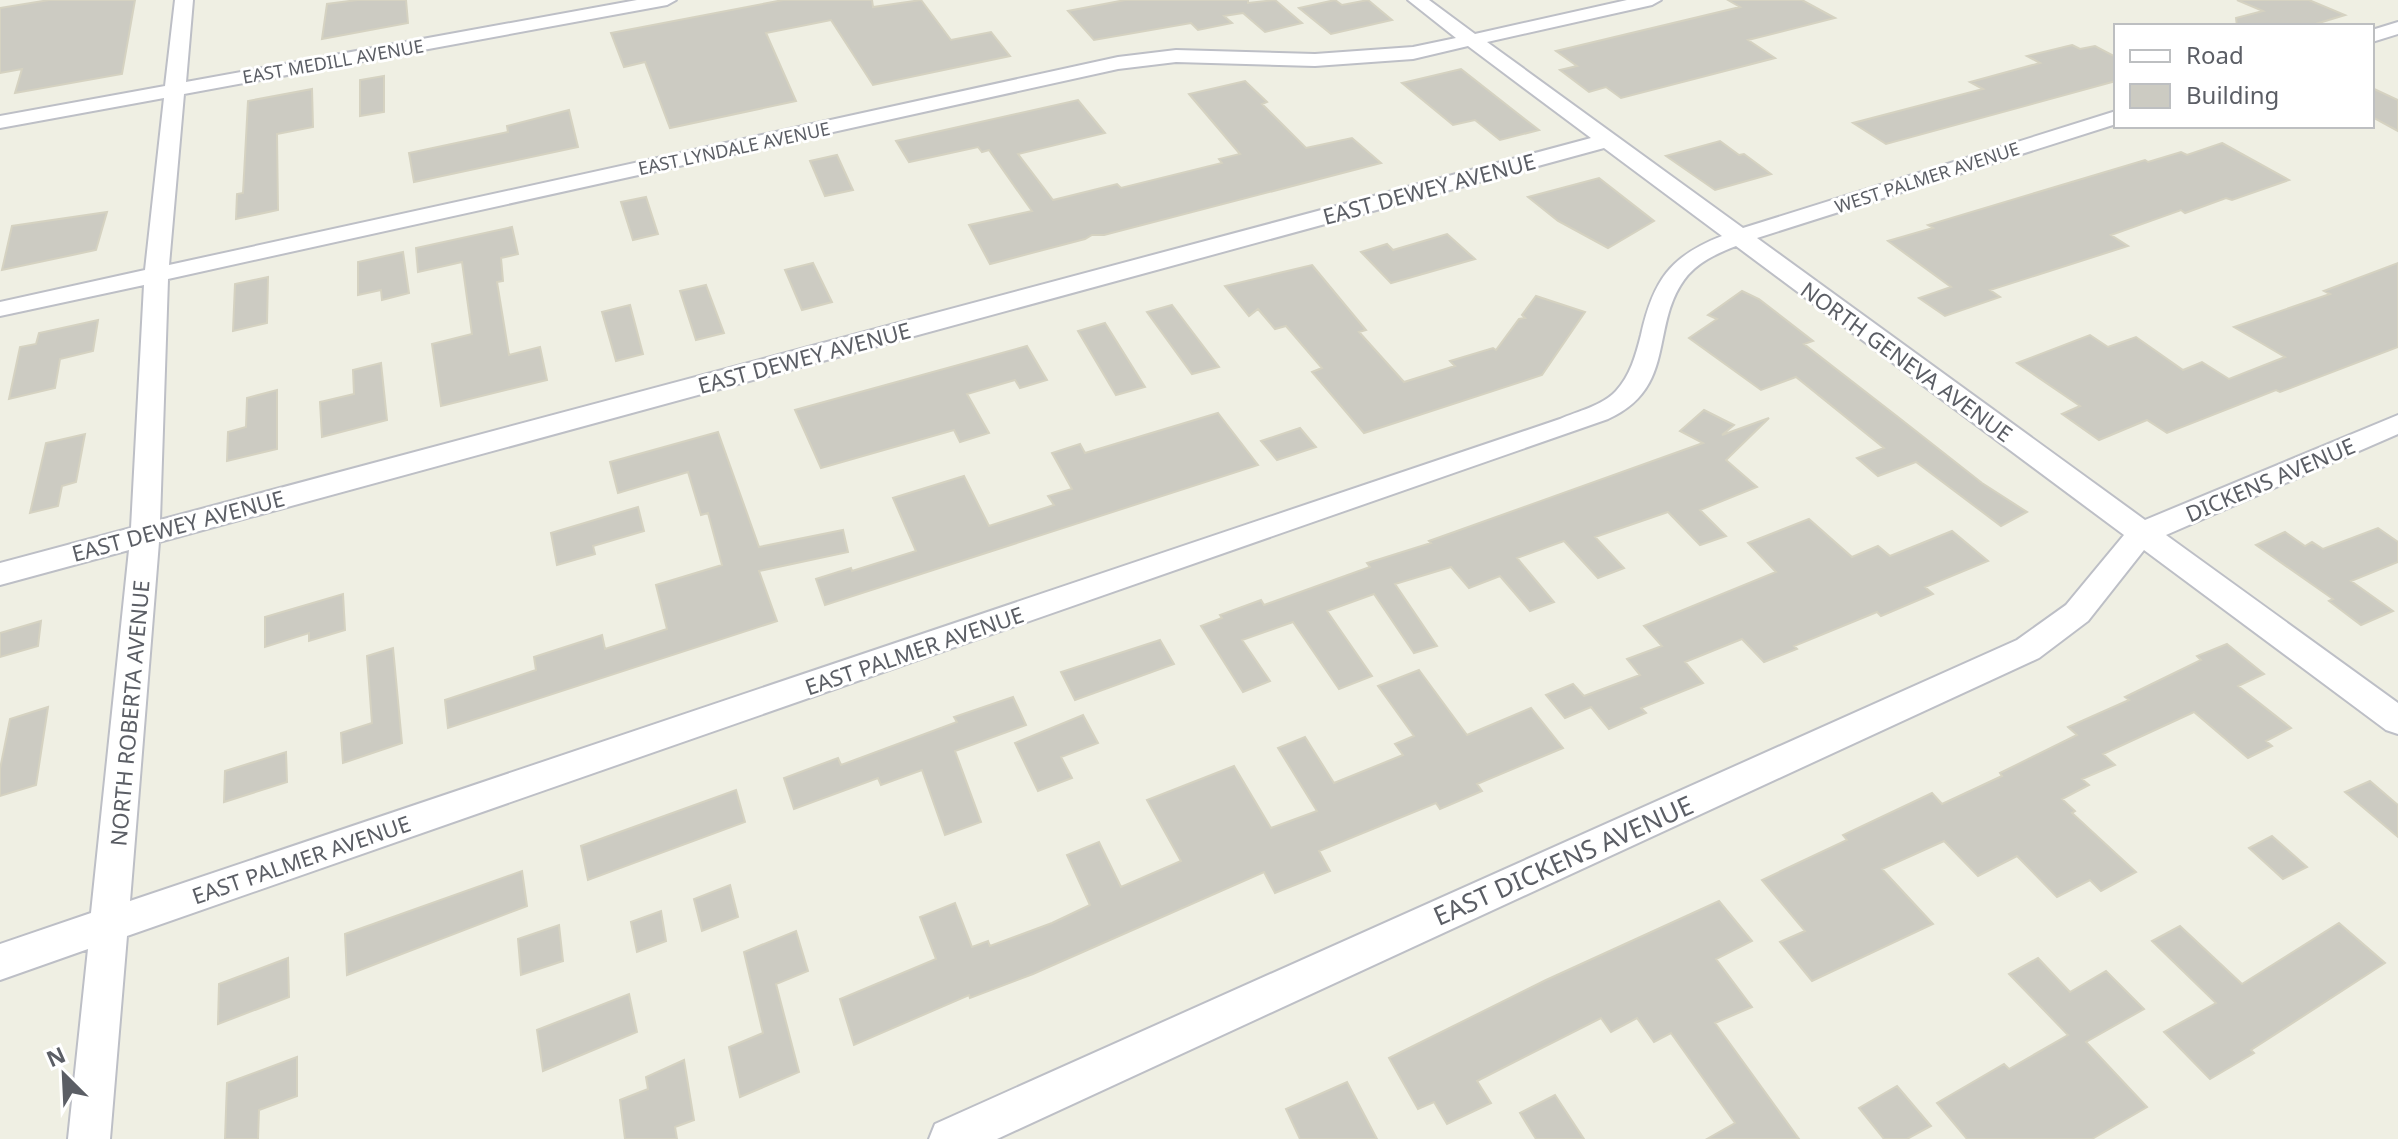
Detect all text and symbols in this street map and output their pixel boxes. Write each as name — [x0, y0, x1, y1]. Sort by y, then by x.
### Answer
legend — [2114, 24, 2374, 128]
street label: EAST MEDILL AVENUE — [240, 33, 426, 89]
text: Road — [2186, 38, 2244, 71]
text: Building — [2186, 78, 2279, 111]
street label: EAST LYNDALE AVENUE — [636, 116, 832, 180]
street label: WEST PALMER AVENUE — [1832, 136, 2022, 218]
street label: EAST DEWEY AVENUE — [1319, 145, 1539, 231]
street label: NORTH GENEVA AVENUE — [1795, 274, 2019, 448]
street label: EAST DEWEY AVENUE — [694, 314, 914, 400]
street label: DICKENS AVENUE — [2181, 430, 2359, 528]
street label: EAST DEWEY AVENUE — [68, 482, 288, 568]
street label: NORTH ROBERTA AVENUE — [102, 579, 156, 847]
street label: EAST PALMER AVENUE — [801, 598, 1027, 702]
street label: EAST DICKENS AVENUE — [1427, 786, 1699, 934]
street label: EAST PALMER AVENUE — [188, 807, 414, 911]
north arrow — [24, 1035, 104, 1115]
text: N — [41, 1038, 70, 1073]

